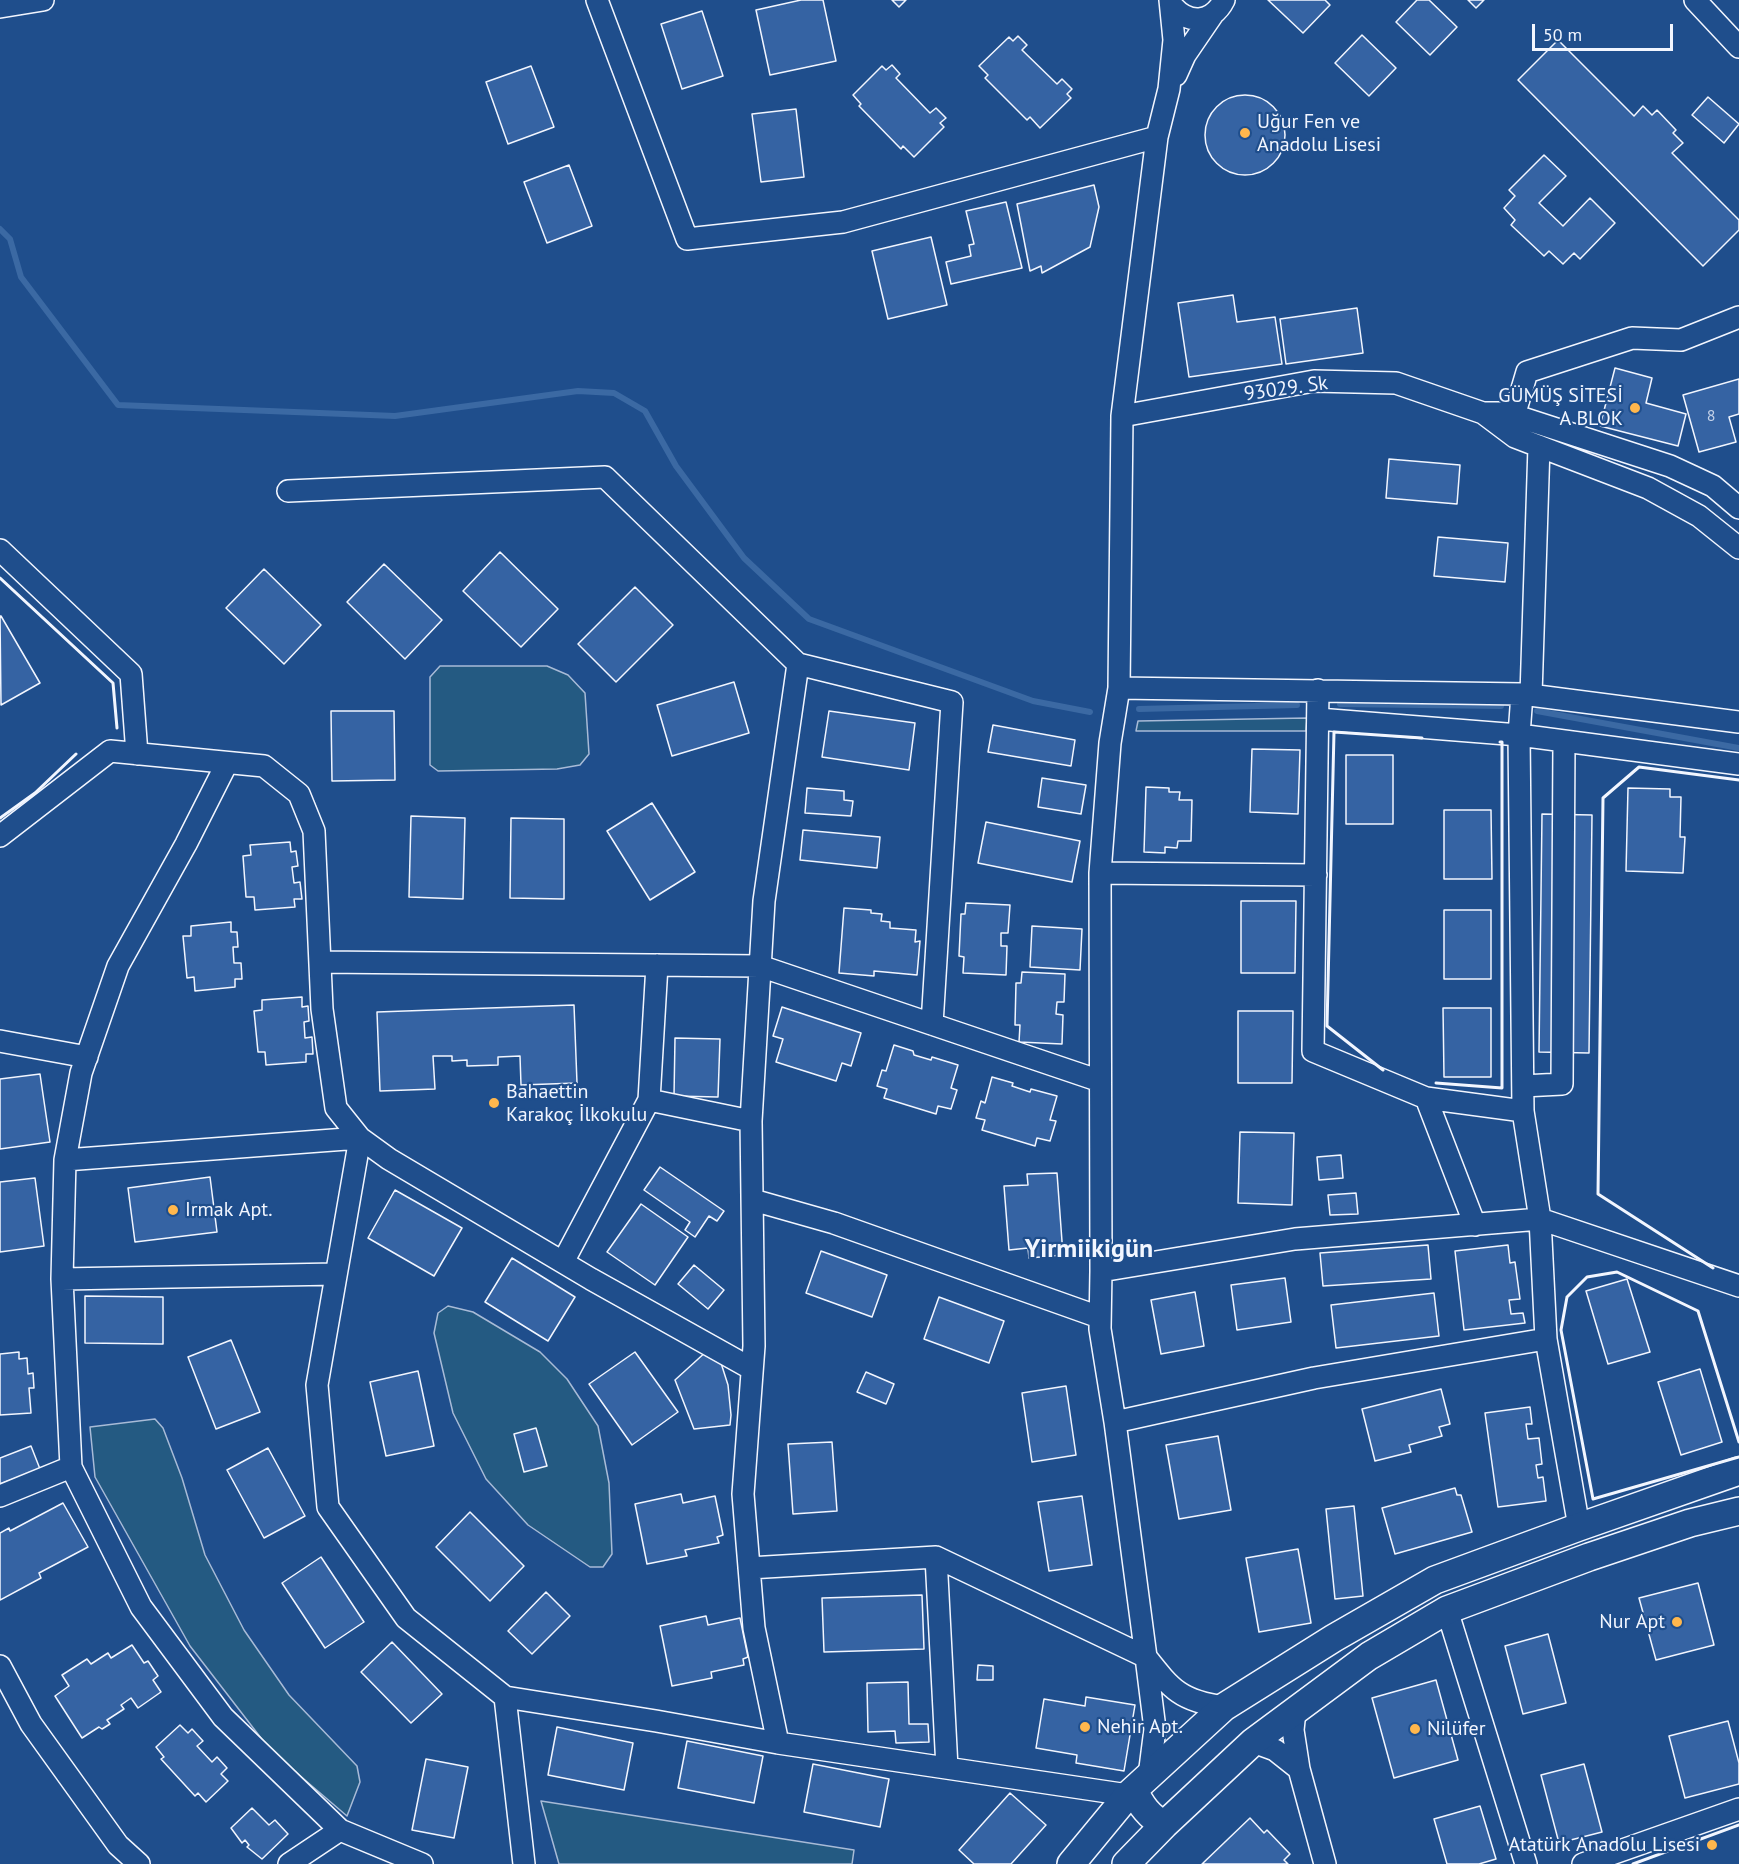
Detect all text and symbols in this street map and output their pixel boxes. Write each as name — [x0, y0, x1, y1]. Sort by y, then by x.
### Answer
scale bar — [1535, 12, 1676, 50]
text: 50 m — [1543, 23, 1582, 46]
place label: Uğur Fen ve Anadolu Lisesi — [1257, 110, 1381, 157]
marker: Uğur Fen ve Anadolu Lisesi — [1238, 126, 1252, 140]
street label: 93029. Sk — [1243, 371, 1329, 407]
place label: GÜMÜŞ SİTESİ A BLOK — [1498, 384, 1623, 431]
marker: GÜMÜŞ SİTESİ A BLOK — [1628, 401, 1642, 415]
house number: 8 — [1707, 406, 1715, 426]
place label: Bahaettin Karakoç İlkokulu — [506, 1080, 647, 1127]
marker: Bahaettin Karakoç İlkokulu — [487, 1096, 501, 1110]
place label: Irmak Apt. — [185, 1198, 273, 1222]
marker: Irmak Apt. — [166, 1203, 180, 1217]
district label: Yirmiikigün — [1025, 1234, 1153, 1266]
place label: Nur Apt — [1599, 1610, 1665, 1634]
marker: Nur Apt — [1670, 1615, 1684, 1629]
place label: Nehir Apt. — [1097, 1715, 1183, 1739]
place label: Nilüfer — [1427, 1717, 1486, 1741]
marker: Nehir Apt. — [1078, 1720, 1092, 1734]
marker: Nilüfer — [1408, 1722, 1422, 1736]
place label: Atatürk Anadolu Lisesi — [1509, 1833, 1700, 1857]
marker: Atatürk Anadolu Lisesi — [1705, 1838, 1719, 1852]

